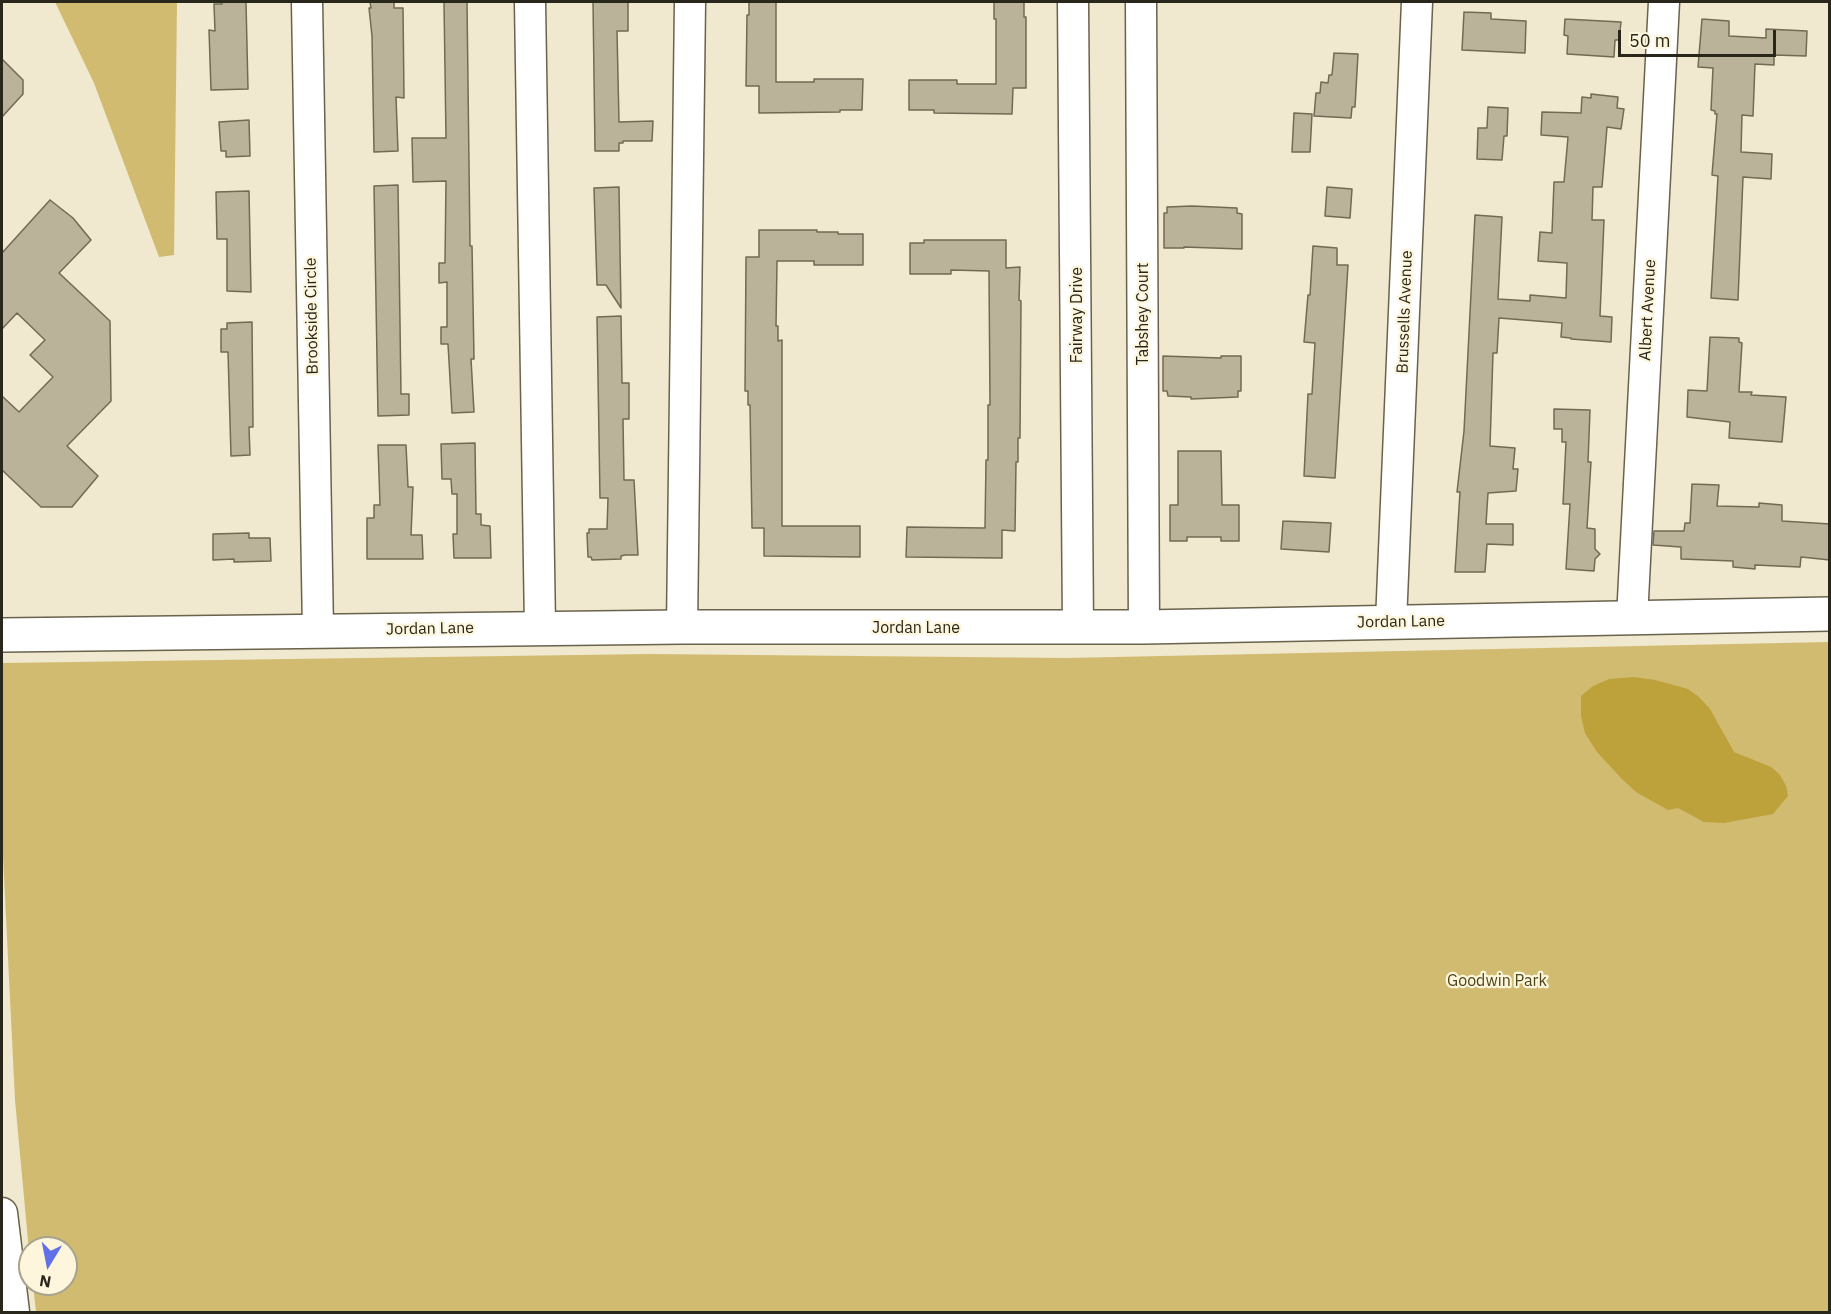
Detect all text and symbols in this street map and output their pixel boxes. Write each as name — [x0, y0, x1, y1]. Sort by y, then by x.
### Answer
scale bar — [1621, 18, 1778, 56]
text: 50 m — [1629, 29, 1671, 52]
street label: Brussells Avenue — [1393, 250, 1417, 374]
street label: Brookside Circle — [301, 257, 323, 375]
street label: Albert Avenue — [1636, 259, 1660, 361]
street label: Tabshey Court — [1133, 263, 1153, 365]
street label: Fairway Drive — [1067, 267, 1087, 363]
street label: Jordan Lane — [1357, 612, 1445, 632]
street label: Jordan Lane — [872, 618, 960, 638]
street label: Jordan Lane — [386, 619, 474, 639]
park label: Goodwin Park — [1447, 971, 1547, 991]
north arrow — [18, 1236, 78, 1296]
text: N — [38, 1271, 53, 1293]

